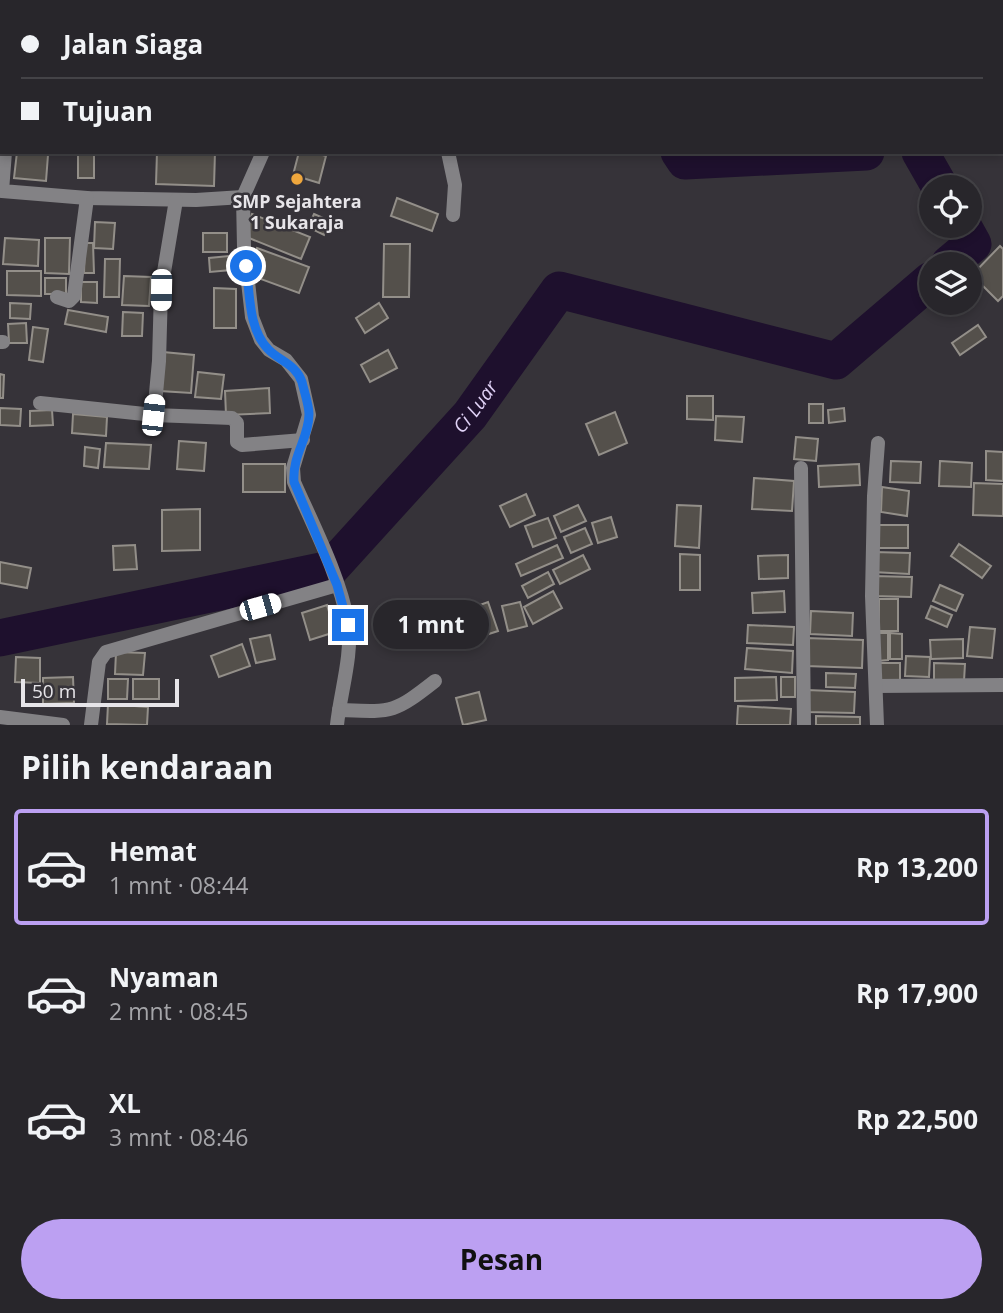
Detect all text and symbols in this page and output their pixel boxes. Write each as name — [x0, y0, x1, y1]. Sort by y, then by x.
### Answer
text: Jalan Siaga — [63, 26, 203, 62]
text: Tujuan — [63, 93, 153, 129]
marker: SMP Sejahtera 1 Sukaraja — [289, 171, 305, 187]
map controls — [919, 175, 982, 315]
button: locate — [919, 175, 982, 238]
place label: SMP Sejahtera 1 Sukaraja — [232, 189, 362, 234]
route start — [230, 250, 262, 282]
button: layers — [919, 252, 982, 315]
car — [151, 269, 172, 311]
water label: Ci Luar — [447, 374, 504, 438]
car — [141, 393, 166, 437]
car — [237, 591, 284, 623]
callout: 1 mnt — [372, 600, 488, 650]
text: 1 mnt — [398, 608, 464, 640]
route end — [332, 609, 364, 641]
scale bar — [21, 676, 178, 708]
text: 50 m — [32, 678, 76, 704]
text: Pilih kendaraan — [21, 745, 273, 788]
text: Hemat — [109, 833, 197, 869]
icon: car — [25, 836, 88, 899]
text: Rp 13,200 — [856, 849, 978, 885]
text: 1 mnt · 08:44 — [109, 869, 248, 901]
text: Nyaman — [109, 959, 219, 995]
icon: car — [25, 962, 88, 1025]
text: Rp 17,900 — [856, 975, 978, 1011]
text: 2 mnt · 08:45 — [109, 995, 248, 1027]
text: XL — [109, 1085, 141, 1121]
icon: car — [25, 1088, 88, 1151]
text: Rp 22,500 — [856, 1101, 978, 1137]
text: 3 mnt · 08:46 — [109, 1121, 248, 1153]
button: Pesan — [21, 1219, 982, 1299]

